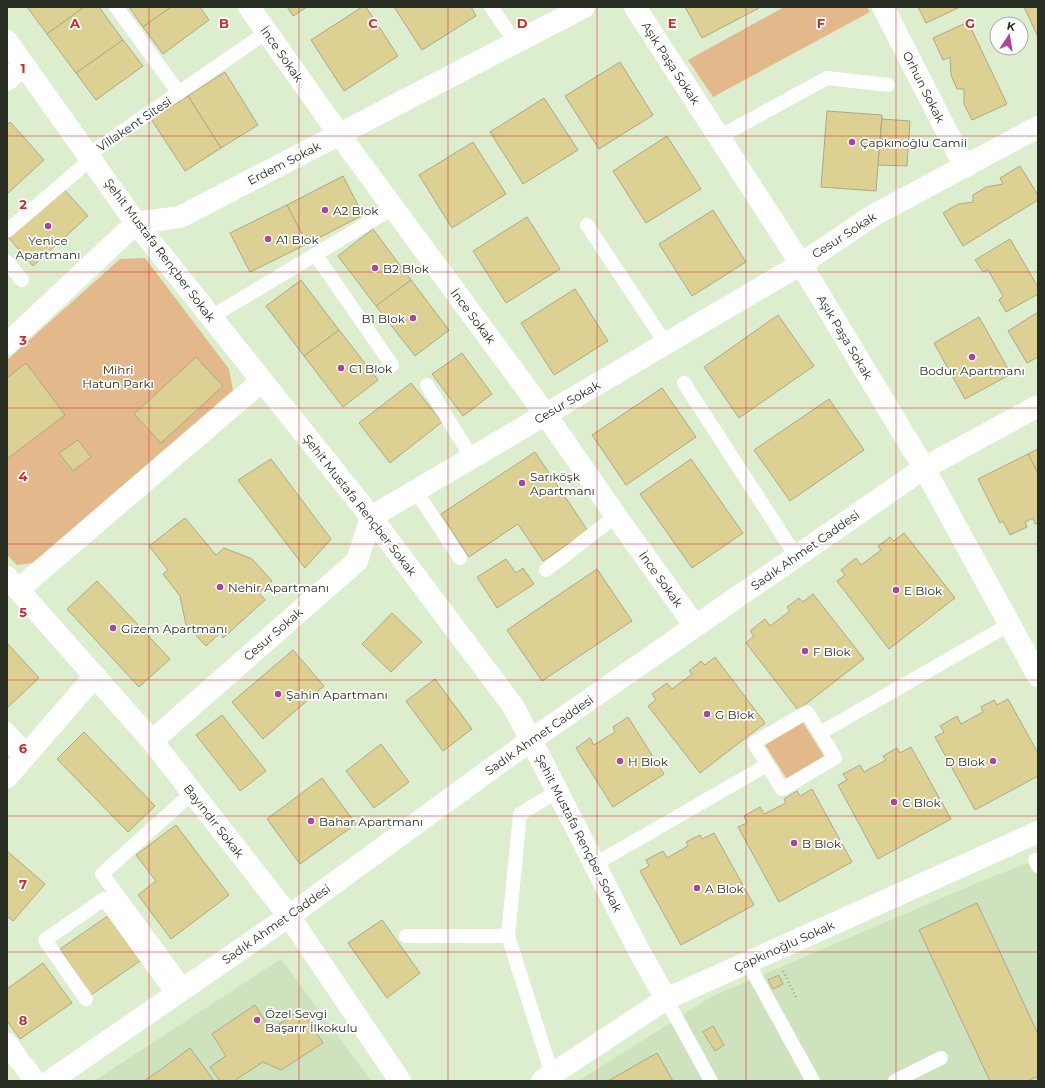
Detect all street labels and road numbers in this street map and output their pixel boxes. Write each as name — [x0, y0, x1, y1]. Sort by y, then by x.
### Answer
street label: Aşık Paşa Sokak — [639, 19, 704, 108]
street label: İnce Sokak — [257, 23, 307, 86]
street label: Orhun Sokak — [900, 49, 949, 126]
street label: Villakent Sitesi — [94, 94, 174, 154]
street label: Erdem Sokak — [245, 138, 324, 188]
street label: Şehit Mustafa Rençber Sokak — [101, 175, 219, 325]
street label: Cesur Sokak — [809, 208, 880, 261]
street label: İnce Sokak — [447, 286, 499, 347]
street label: Aşık Paşa Sokak — [814, 292, 877, 383]
street label: Cesur Sokak — [531, 377, 603, 427]
street label: Şehit Mustafa Rençber Sokak — [300, 431, 420, 579]
street label: Sadık Ahmet Caddesi — [748, 507, 862, 593]
street label: İnce Sokak — [636, 548, 687, 610]
street label: Cesur Sokak — [240, 604, 306, 664]
street label: Sadık Ahmet Caddesi — [482, 692, 596, 778]
street label: Şehit Mustafa Rençber Sokak — [533, 751, 626, 915]
street label: Bayındır Sokak — [181, 781, 248, 861]
street label: Sadık Ahmet Caddesi — [219, 881, 333, 967]
street label: Çapkınoğlu Sokak — [731, 917, 837, 975]

